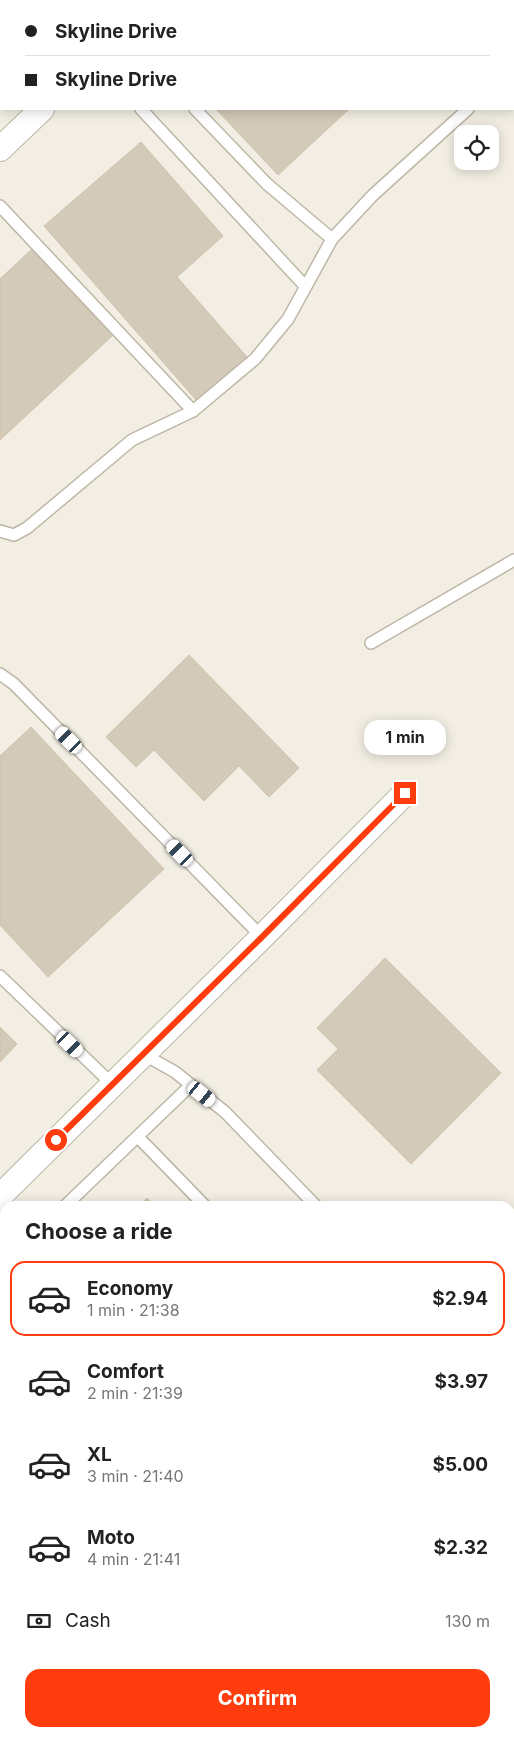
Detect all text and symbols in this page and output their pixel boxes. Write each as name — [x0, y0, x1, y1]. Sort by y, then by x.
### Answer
text: Skyline Drive — [55, 20, 177, 43]
text: Skyline Drive — [55, 68, 177, 91]
map controls — [454, 125, 499, 170]
button: locate — [454, 125, 499, 170]
callout: 1 min — [364, 720, 446, 756]
car — [53, 724, 84, 756]
text: 1 min — [385, 727, 425, 747]
route end — [394, 782, 416, 804]
car — [164, 837, 195, 869]
car — [53, 1028, 86, 1060]
car — [185, 1079, 218, 1109]
route start — [45, 1129, 67, 1151]
text: Choose a ride — [25, 1218, 173, 1244]
icon: car — [27, 1276, 72, 1321]
text: Economy — [87, 1277, 173, 1300]
text: $2.94 — [432, 1287, 488, 1310]
text: 1 min · 21:38 — [87, 1300, 180, 1320]
icon: car — [27, 1359, 72, 1404]
text: Comfort — [87, 1360, 164, 1383]
text: $3.97 — [435, 1370, 488, 1393]
text: 2 min · 21:39 — [87, 1383, 183, 1403]
icon: car — [27, 1442, 72, 1487]
text: XL — [87, 1443, 112, 1466]
text: $5.00 — [432, 1453, 488, 1476]
text: 3 min · 21:40 — [87, 1466, 184, 1486]
icon: car — [27, 1525, 72, 1570]
text: Moto — [87, 1526, 135, 1549]
text: $2.32 — [433, 1536, 488, 1559]
text: 4 min · 21:41 — [87, 1549, 180, 1569]
icon: cash — [25, 1607, 53, 1635]
text: Cash — [65, 1609, 111, 1632]
text: 130 m — [445, 1611, 490, 1631]
button: Confirm — [25, 1669, 490, 1727]

